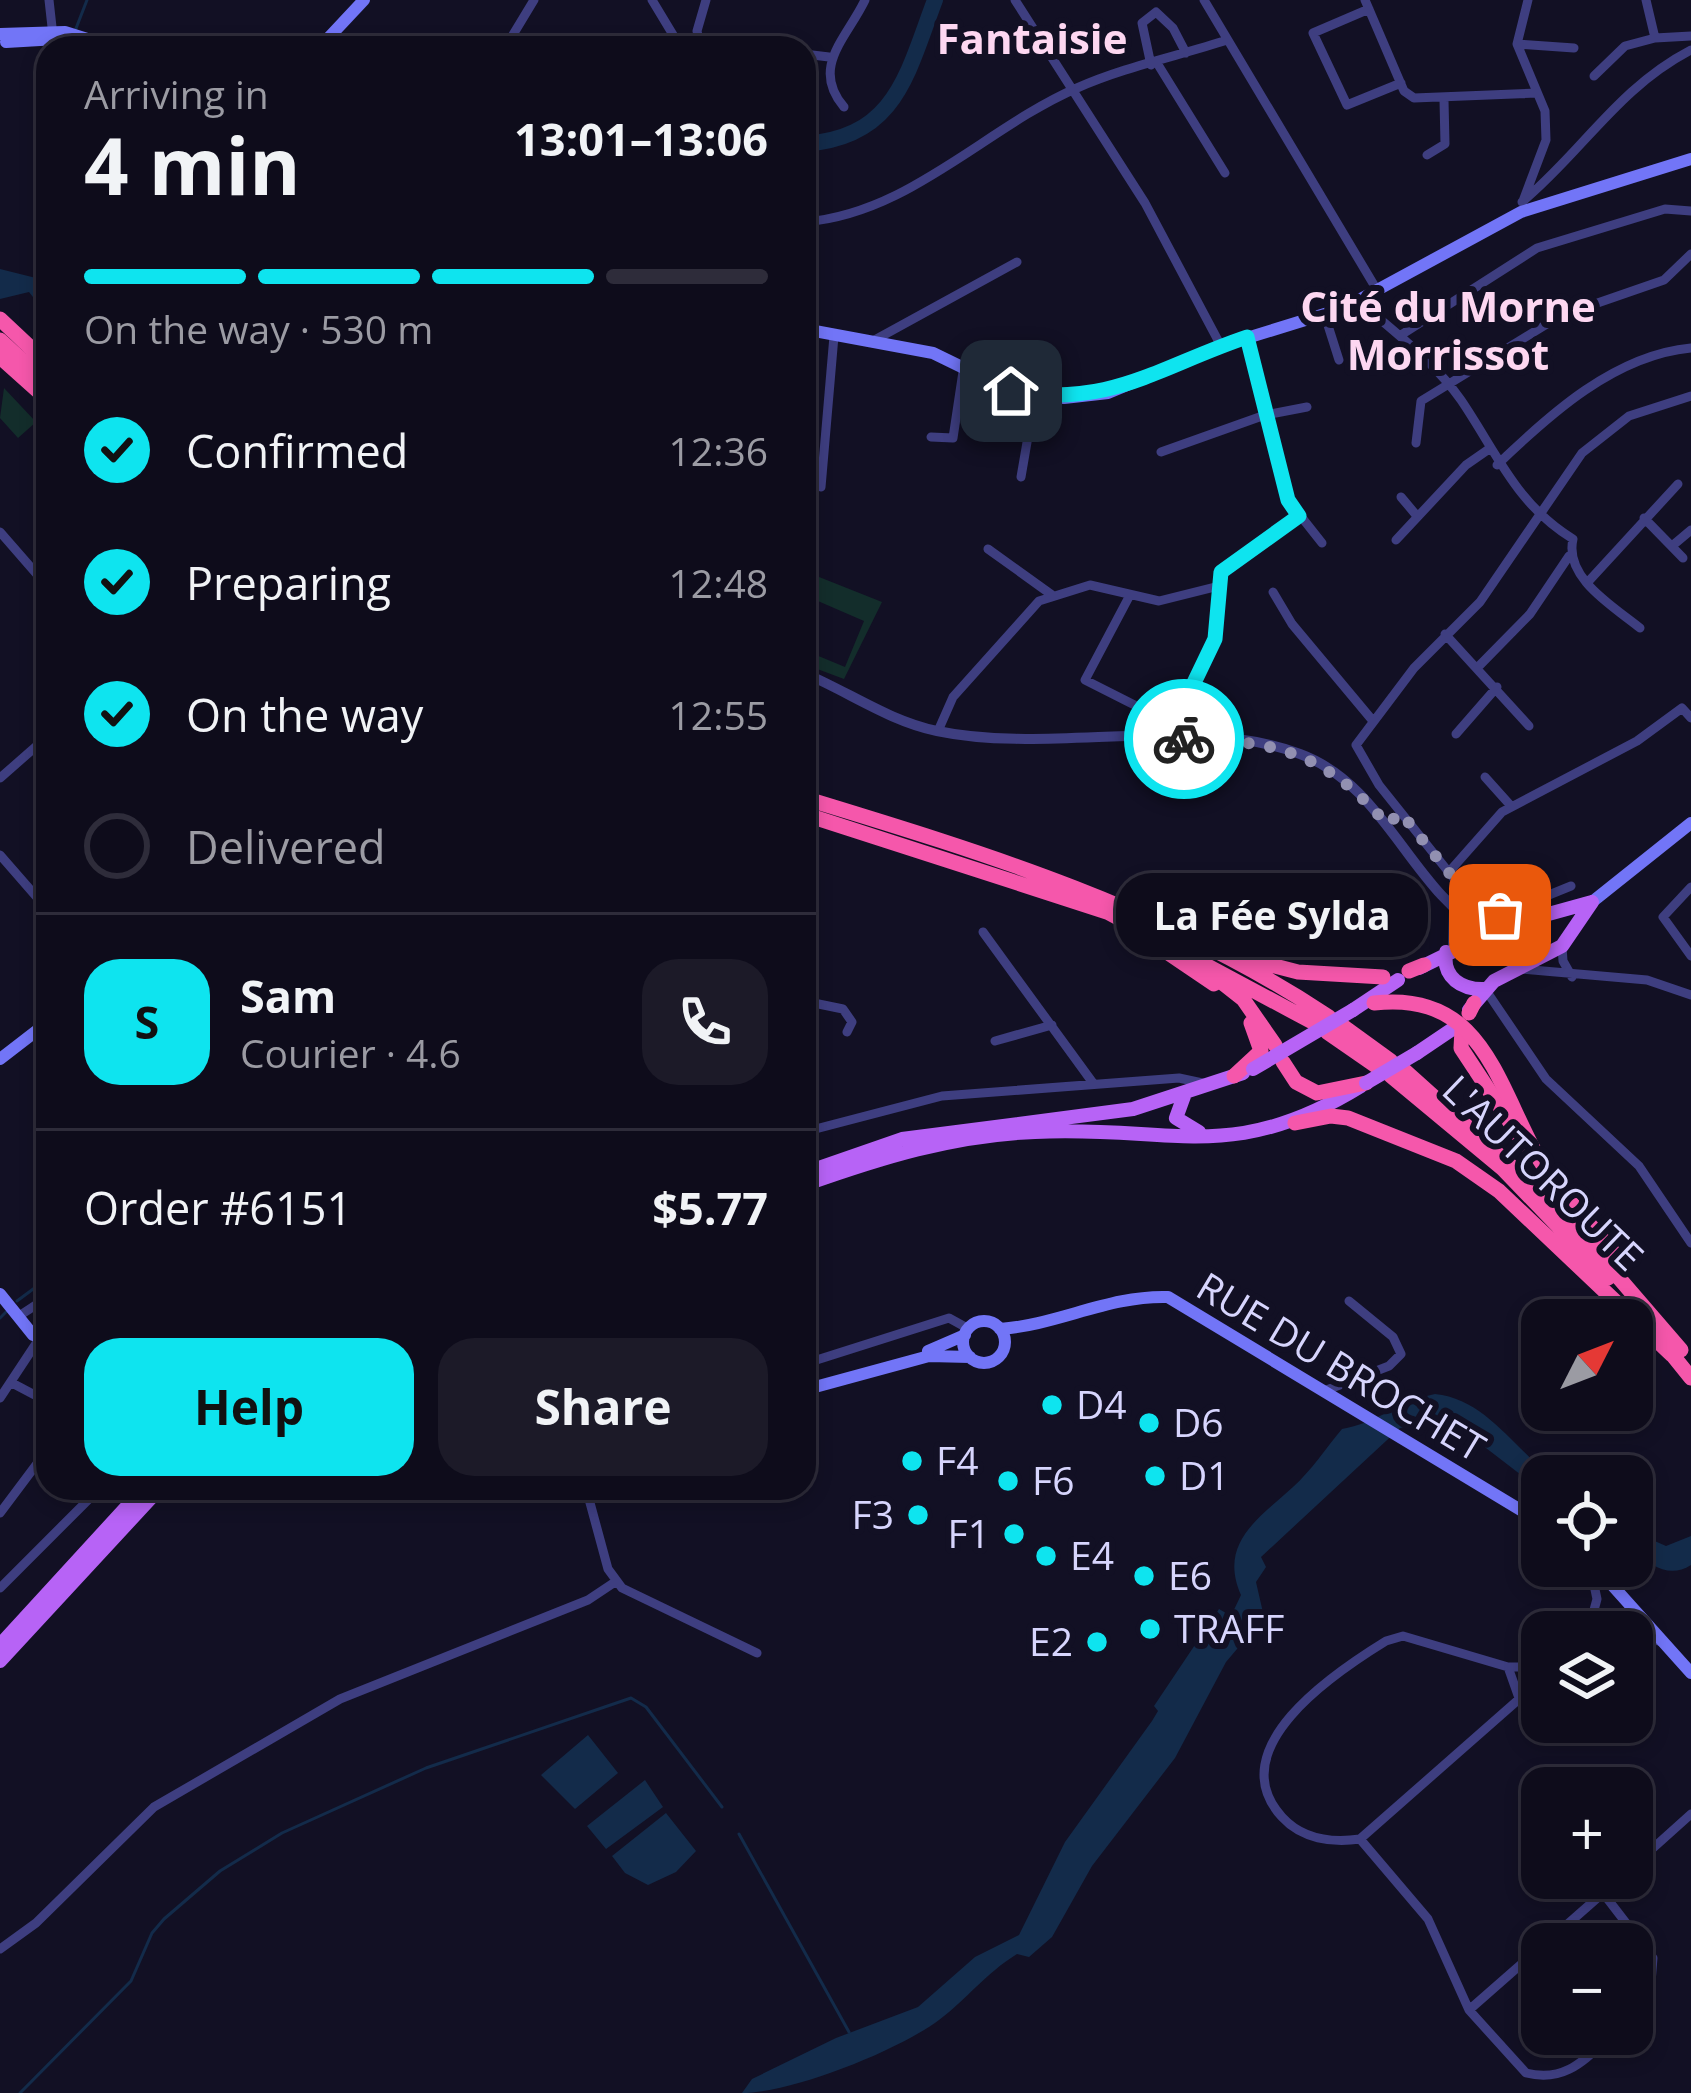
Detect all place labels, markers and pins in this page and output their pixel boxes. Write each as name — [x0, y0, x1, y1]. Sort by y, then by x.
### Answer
pin — [960, 340, 1062, 442]
pin — [1449, 864, 1551, 966]
callout: La Fée Sylda — [1116, 873, 1428, 957]
place label: D4 — [1076, 1377, 1127, 1430]
marker: D4 — [1039, 1392, 1065, 1418]
place label: D6 — [1173, 1395, 1224, 1448]
marker: D6 — [1136, 1410, 1162, 1436]
place label: F4 — [936, 1433, 978, 1486]
marker: F4 — [899, 1448, 925, 1474]
place label: D1 — [1179, 1448, 1230, 1501]
place label: F6 — [1032, 1453, 1074, 1506]
marker: D1 — [1142, 1463, 1168, 1489]
marker: F6 — [995, 1468, 1021, 1494]
place label: F3 — [852, 1487, 894, 1540]
marker: F3 — [905, 1502, 931, 1528]
place label: F1 — [948, 1506, 990, 1559]
marker: F1 — [1001, 1521, 1027, 1547]
place label: E4 — [1070, 1528, 1114, 1581]
marker: E4 — [1033, 1543, 1059, 1569]
place label: E6 — [1168, 1548, 1212, 1601]
marker: E6 — [1131, 1563, 1157, 1589]
place label: TRAFF — [1174, 1601, 1284, 1654]
place label: E2 — [1029, 1614, 1073, 1667]
marker: TRAFF — [1137, 1616, 1163, 1642]
marker: E2 — [1084, 1629, 1110, 1655]

